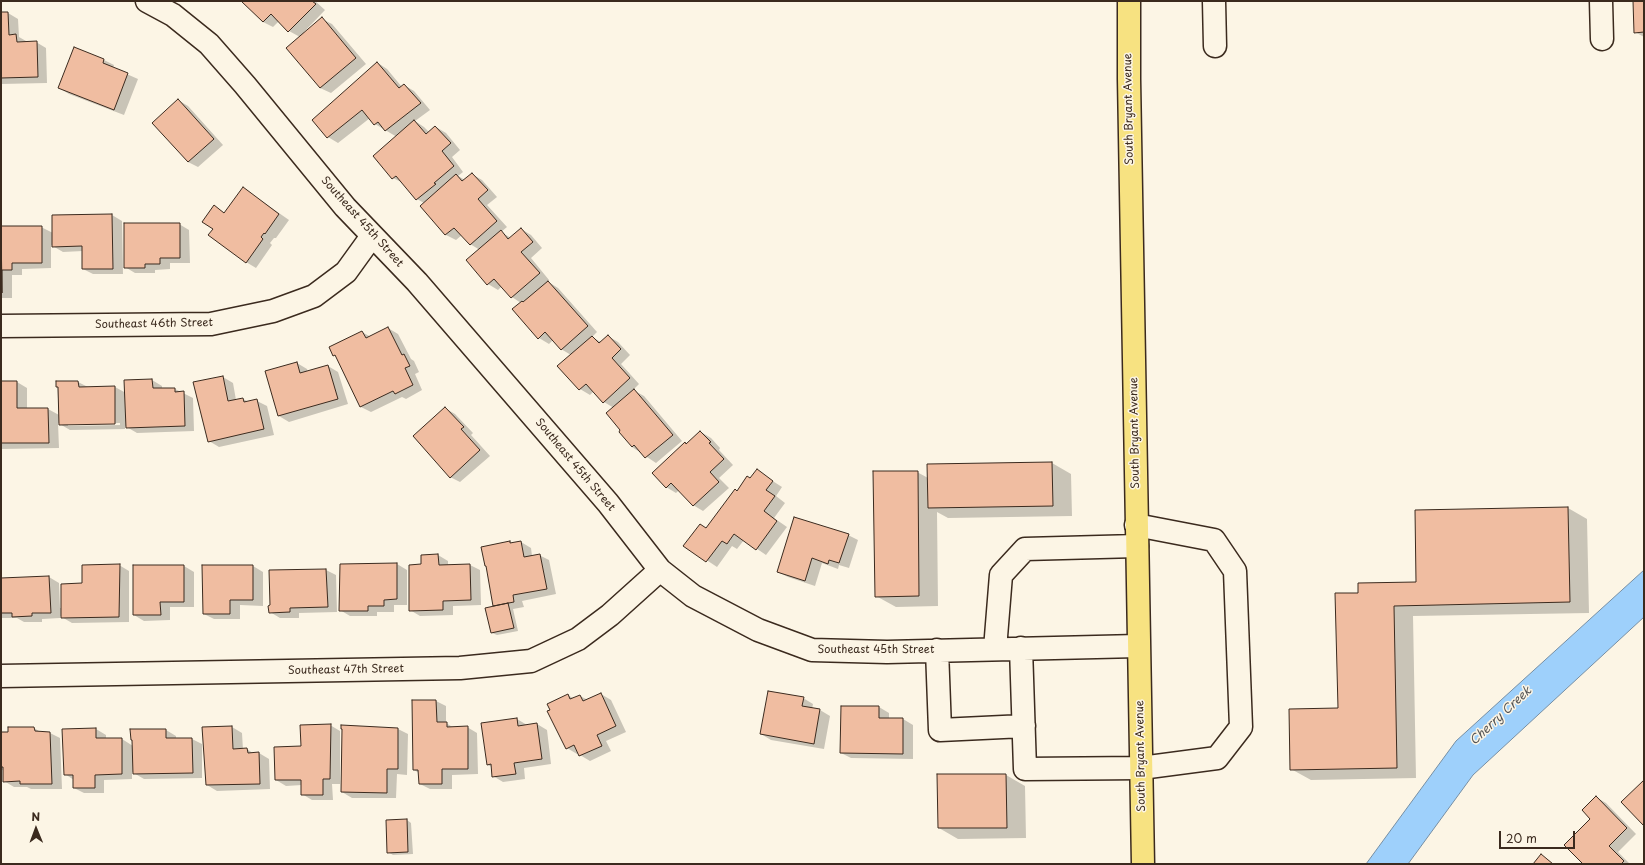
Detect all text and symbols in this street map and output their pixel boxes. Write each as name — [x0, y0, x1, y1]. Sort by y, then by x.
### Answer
street label: South Bryant Avenue — [1121, 53, 1137, 165]
street label: Southeast 45th Street — [318, 174, 406, 270]
street label: Southeast 46th Street — [95, 316, 213, 332]
street label: South Bryant Avenue — [1127, 377, 1143, 489]
street label: Southeast 45th Street — [532, 416, 618, 514]
street label: Southeast 45th Street — [818, 643, 934, 657]
street label: Southeast 47th Street — [288, 662, 404, 678]
water label: Cherry Creek — [1467, 684, 1535, 748]
street label: South Bryant Avenue — [1133, 700, 1149, 812]
text: N — [31, 808, 40, 825]
north arrow — [16, 809, 56, 849]
scale bar — [1501, 823, 1577, 849]
text: 20 m — [1506, 829, 1537, 847]

